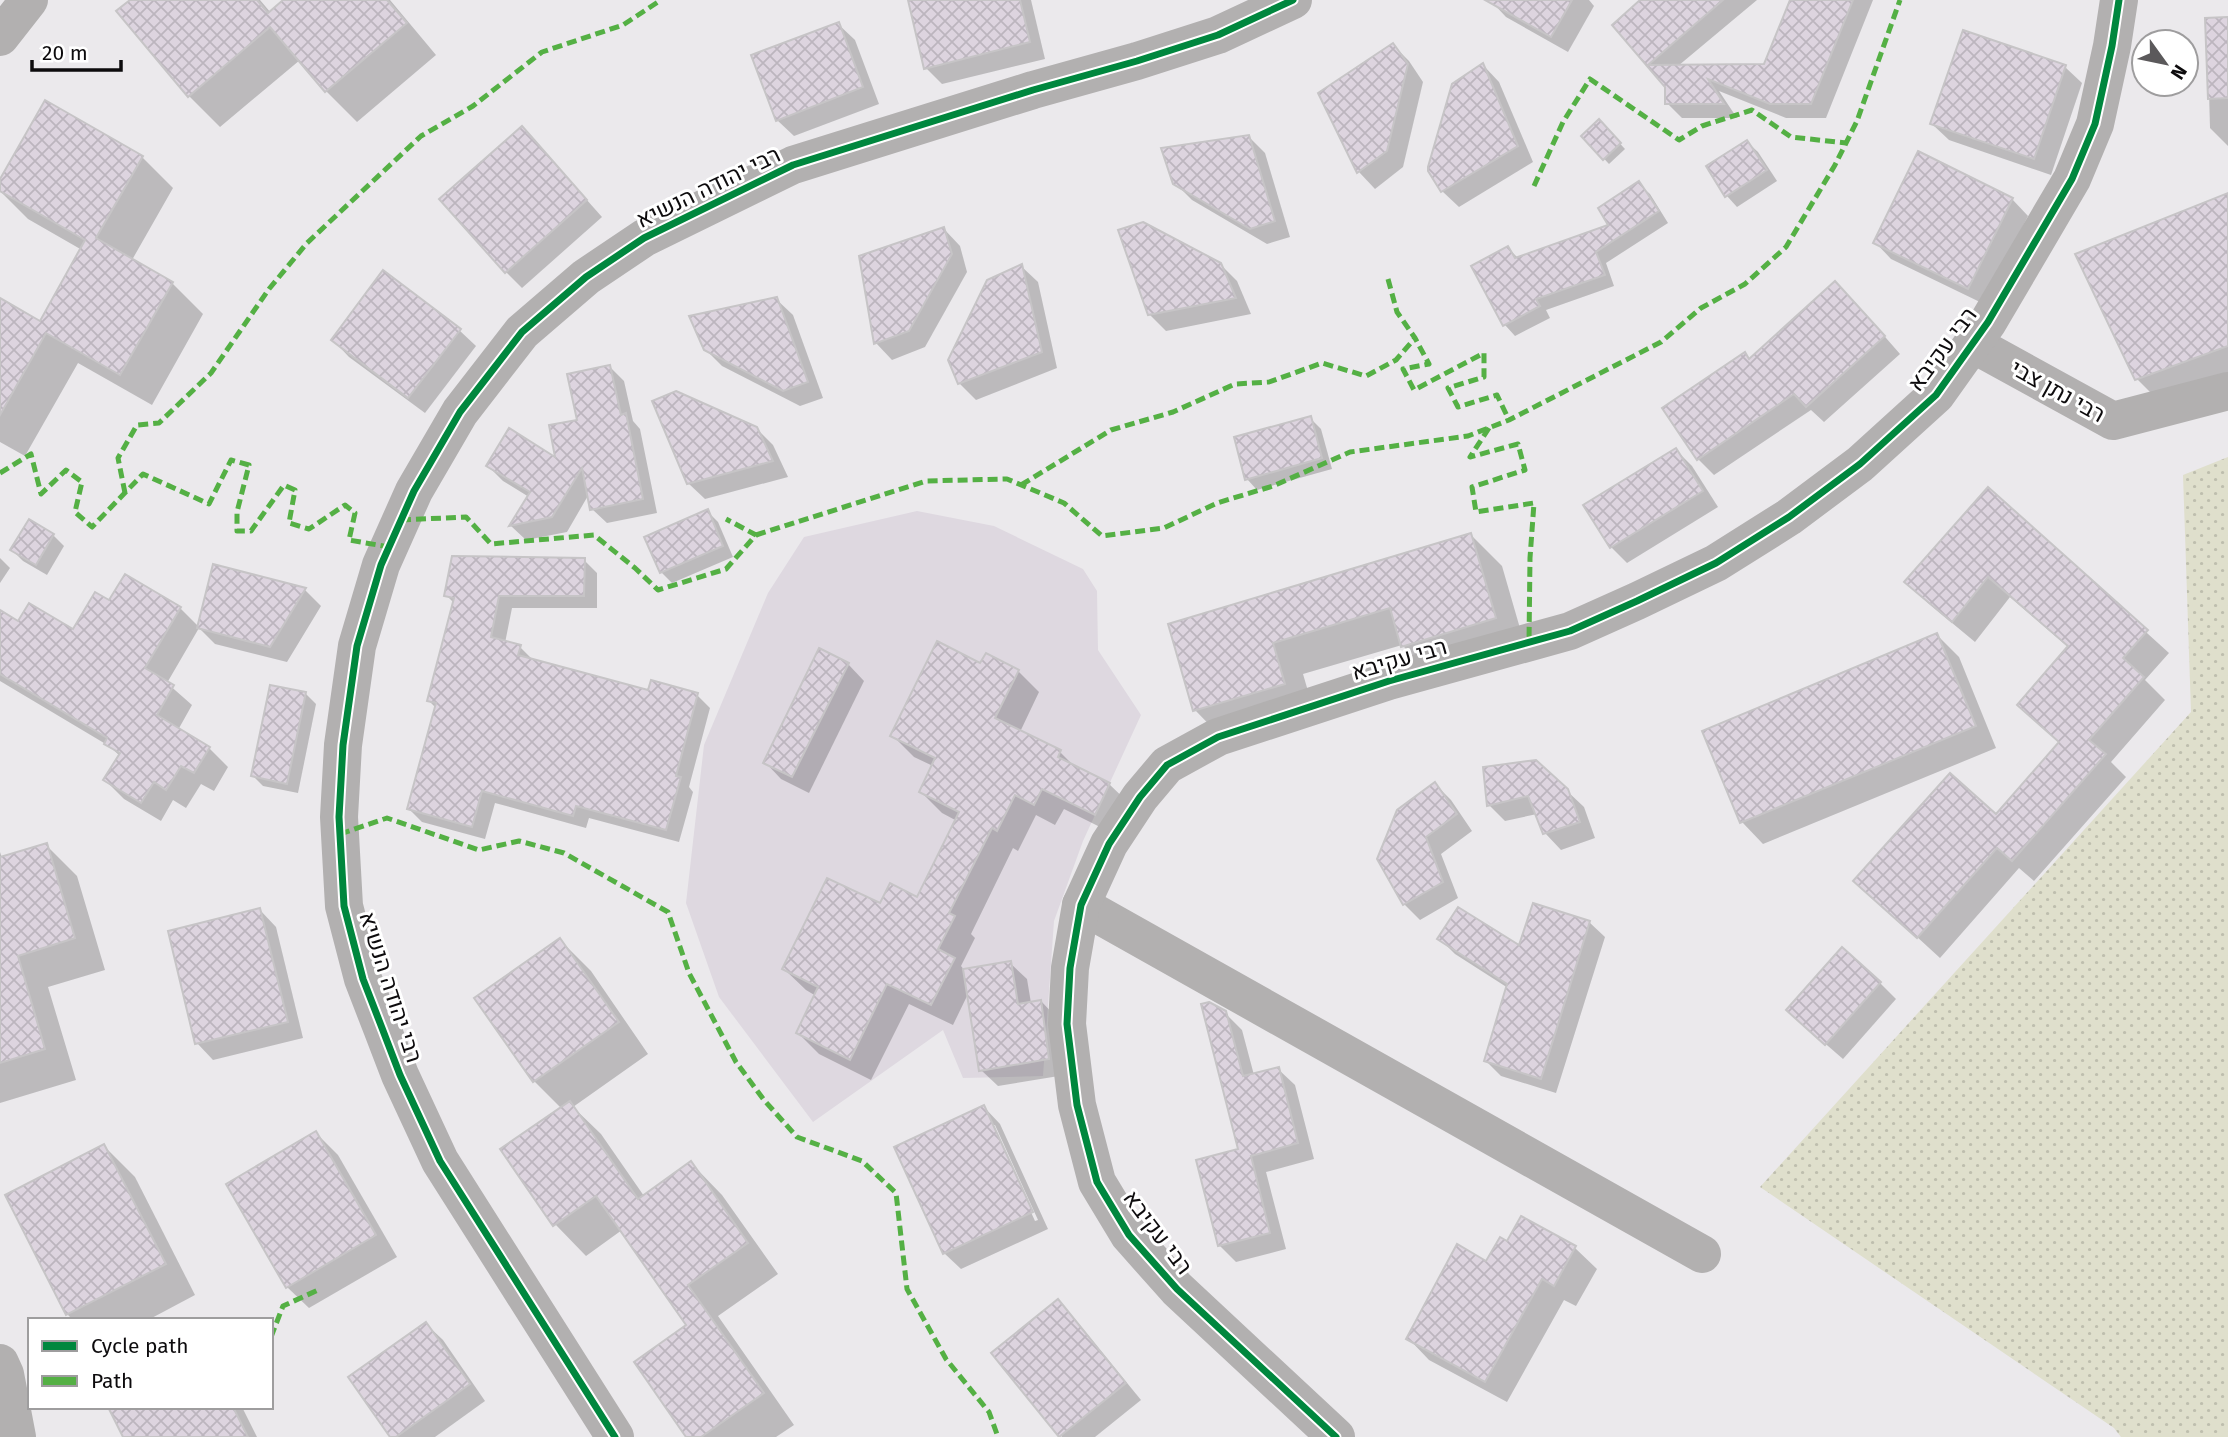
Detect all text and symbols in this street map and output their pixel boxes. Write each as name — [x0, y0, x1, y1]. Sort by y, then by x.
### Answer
scale bar — [32, 28, 121, 72]
north arrow — [2130, 28, 2200, 98]
text: 20 m — [42, 40, 88, 66]
text: N — [2166, 60, 2192, 84]
street label: רבי יהודה הנשיא — [631, 140, 785, 234]
street label: רבי עקיבא — [1901, 301, 1983, 397]
street label: רבי נתן צבי — [2006, 354, 2110, 428]
street label: רבי עקיבא — [1348, 632, 1450, 686]
street label: רבי יהודה הנשיא — [353, 908, 429, 1066]
street label: רבי עקיבא — [1117, 1184, 1199, 1280]
legend — [28, 1318, 273, 1409]
text: Cycle path — [91, 1333, 189, 1359]
text: Path — [91, 1368, 133, 1394]

